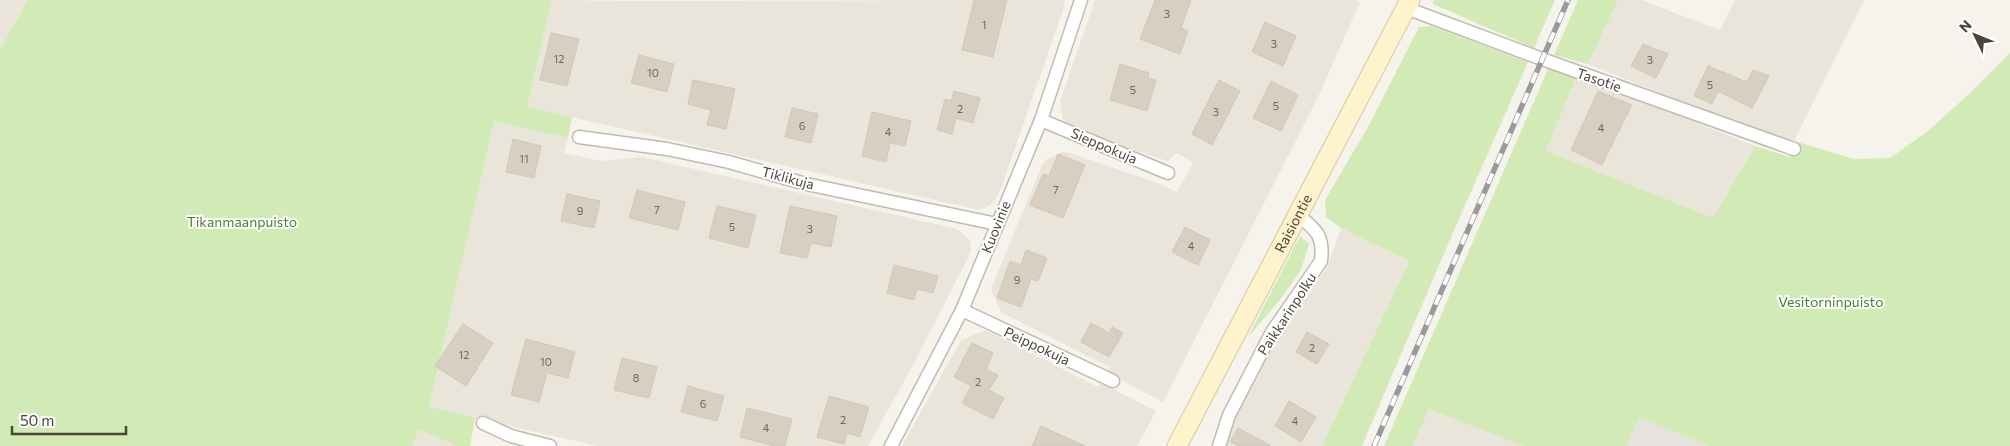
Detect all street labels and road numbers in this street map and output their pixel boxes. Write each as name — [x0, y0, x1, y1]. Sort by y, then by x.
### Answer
street label: Tasotie — [1574, 64, 1624, 95]
street label: Sieppokuja — [1068, 124, 1140, 167]
street label: Tiklikuja — [760, 162, 816, 193]
street label: Raisiontie — [1271, 191, 1315, 255]
street label: Kuovinie — [977, 198, 1014, 255]
street label: Paikkarinpolku — [1254, 269, 1320, 358]
street label: Peippokuja — [1002, 323, 1073, 368]

